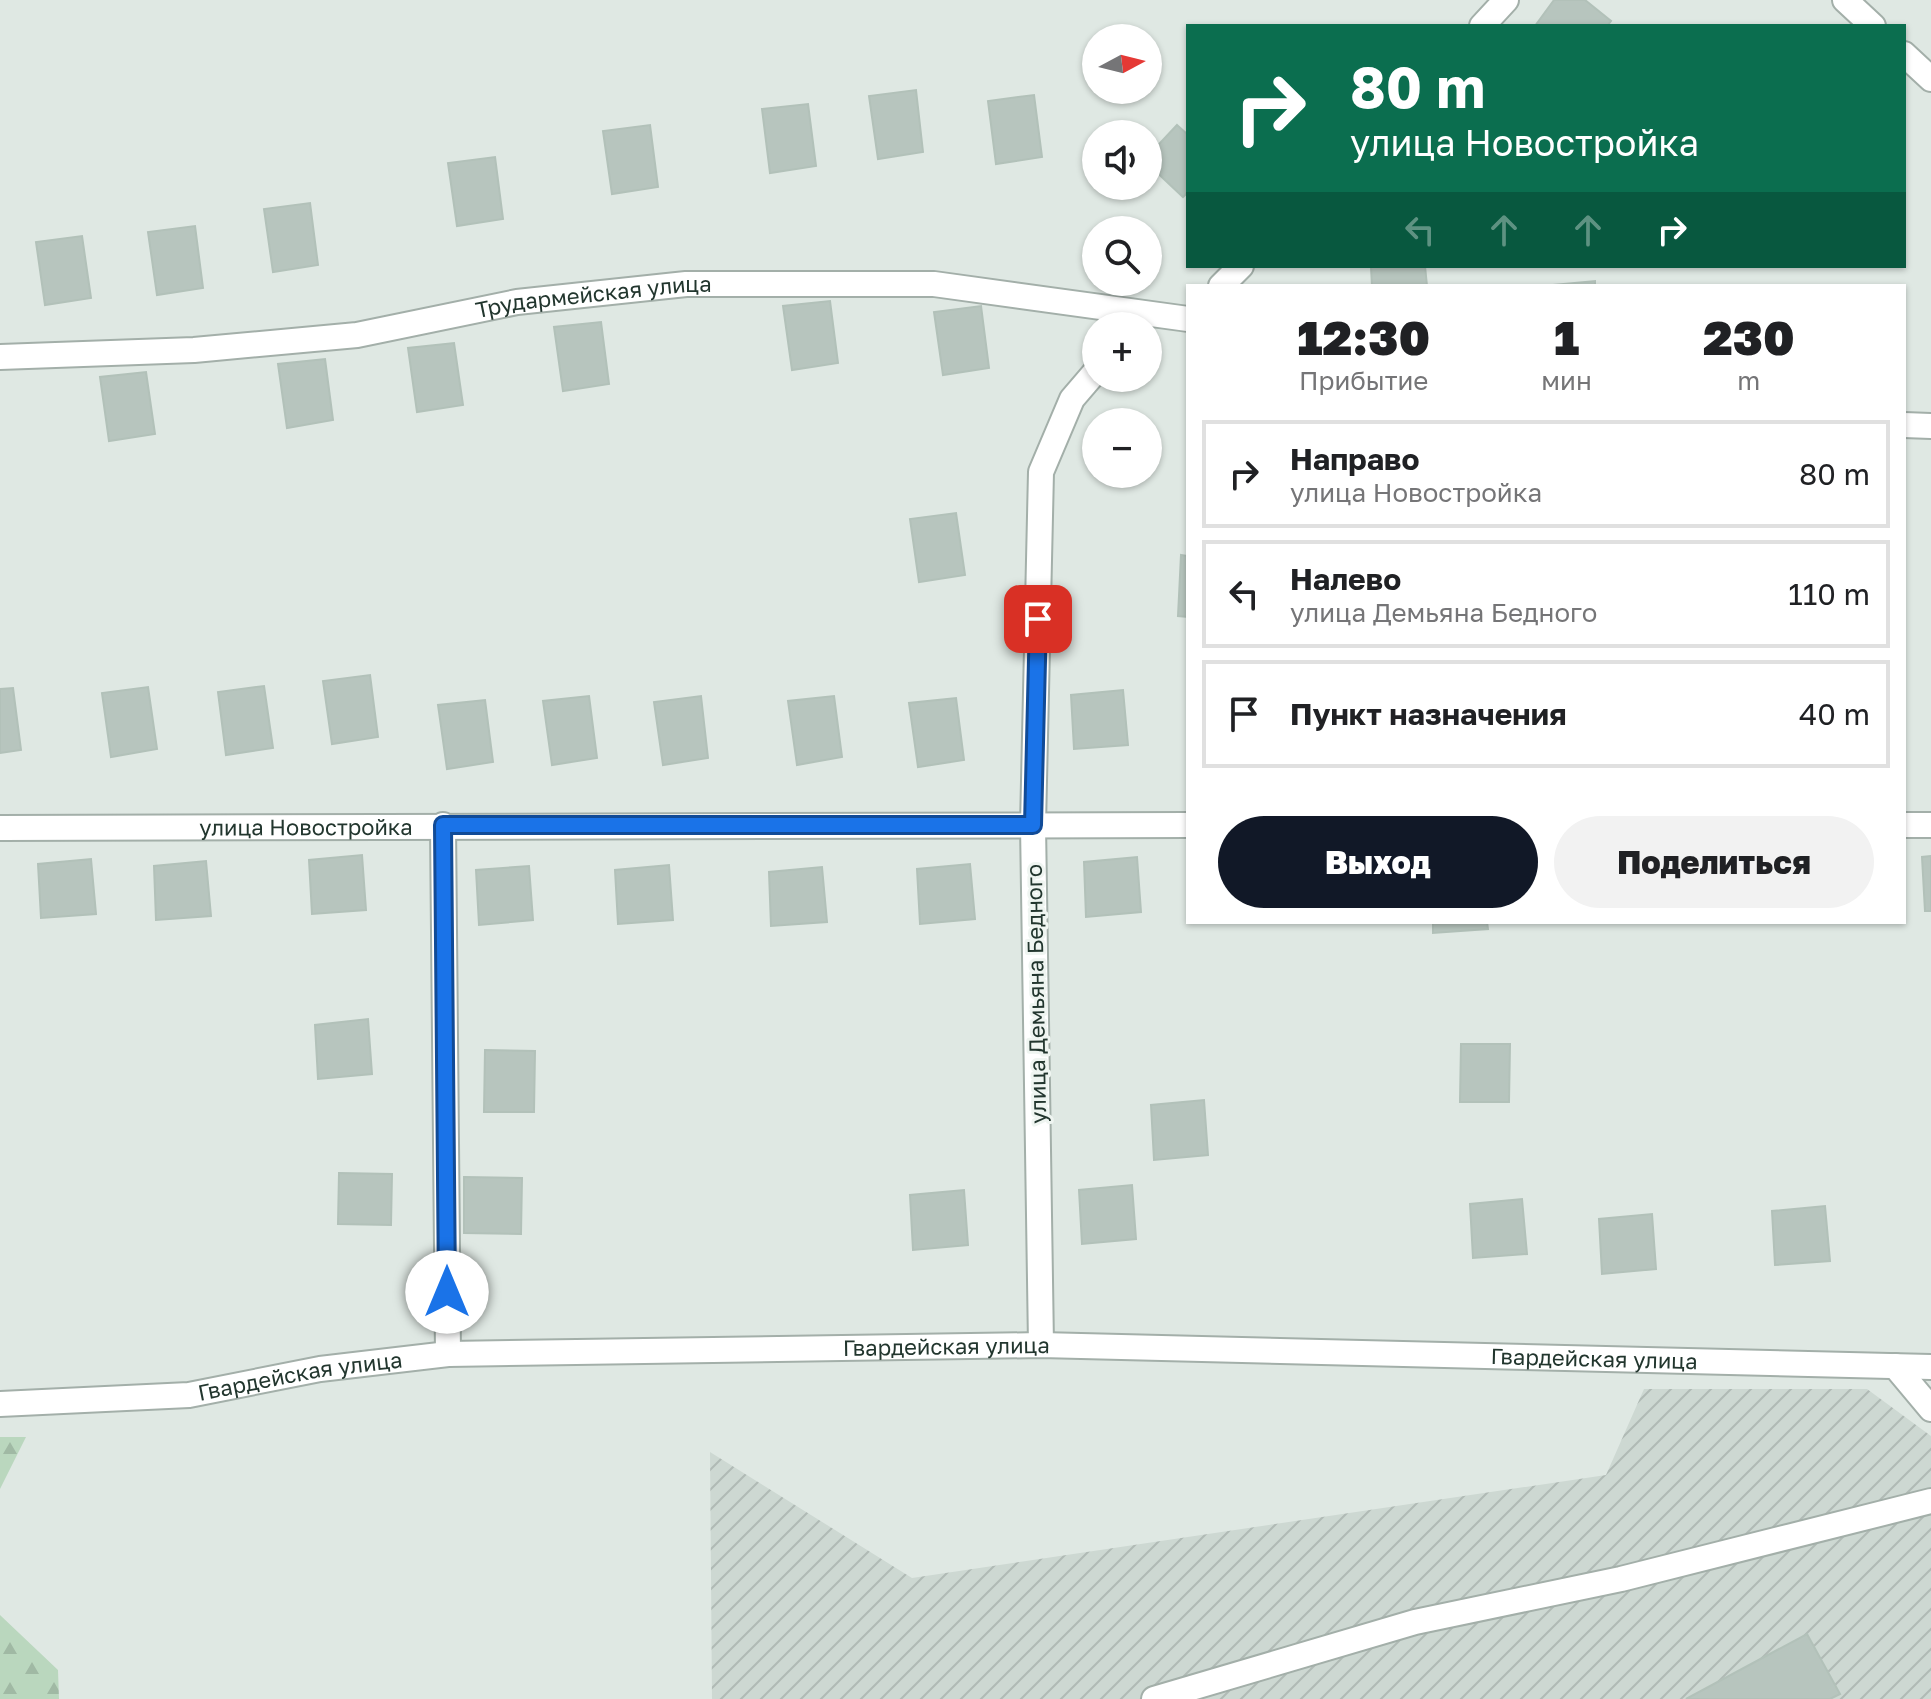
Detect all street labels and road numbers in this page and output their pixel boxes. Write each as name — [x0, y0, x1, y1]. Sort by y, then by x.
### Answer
street label: Трудармейская улица — [473, 270, 712, 323]
street label: улица Новостройка — [199, 813, 413, 840]
street label: улица Демьяна Бедного — [1020, 864, 1051, 1124]
street label: Гвардейская улица — [843, 1331, 1050, 1361]
street label: Гвардейская улица — [1490, 1342, 1698, 1374]
street label: Гвардейская улица — [195, 1345, 404, 1406]

